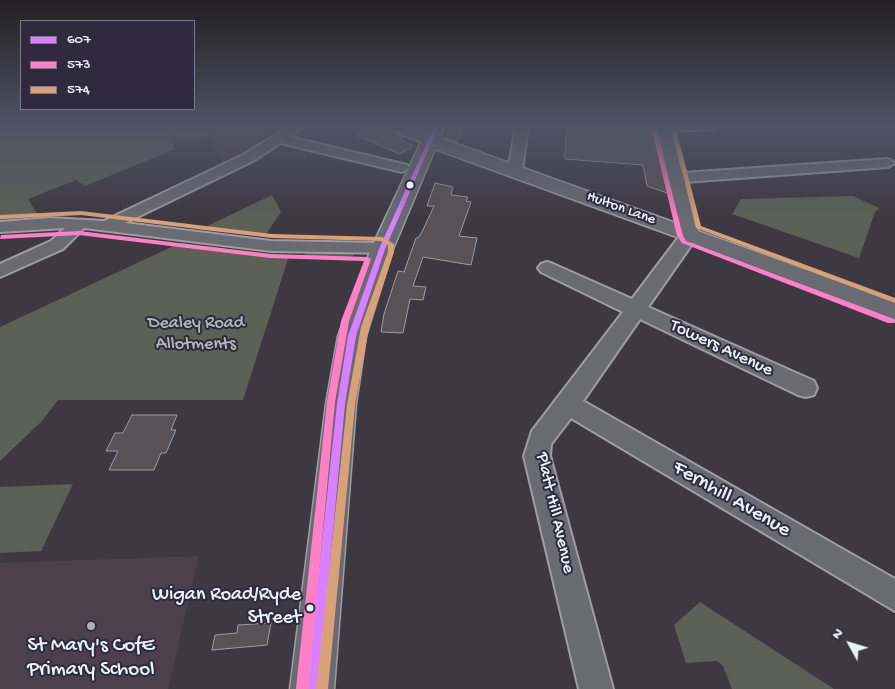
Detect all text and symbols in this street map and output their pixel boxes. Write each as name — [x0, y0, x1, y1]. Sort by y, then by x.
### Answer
legend — [20, 20, 195, 110]
text: 607 — [67, 31, 91, 49]
text: 573 — [67, 56, 90, 74]
text: 574 — [67, 81, 90, 99]
unlabelled marker — [405, 180, 415, 190]
street label: Hulton Lane — [584, 188, 658, 230]
park label: Dealey Road Allotments — [148, 313, 244, 356]
street label: Towers Avenue — [666, 316, 776, 382]
street label: Platt Hill Avenue — [530, 450, 578, 576]
street label: Fernhill Avenue — [667, 456, 795, 544]
place label: Wigan Road/Ryde Street — [152, 584, 301, 631]
marker: Wigan Road/Ryde Street — [305, 603, 315, 613]
north arrow — [825, 619, 875, 669]
marker: St Mary's CofE Primary School — [85, 620, 97, 632]
text: N — [828, 625, 847, 643]
place label: St Mary's CofE Primary School — [27, 634, 155, 684]

